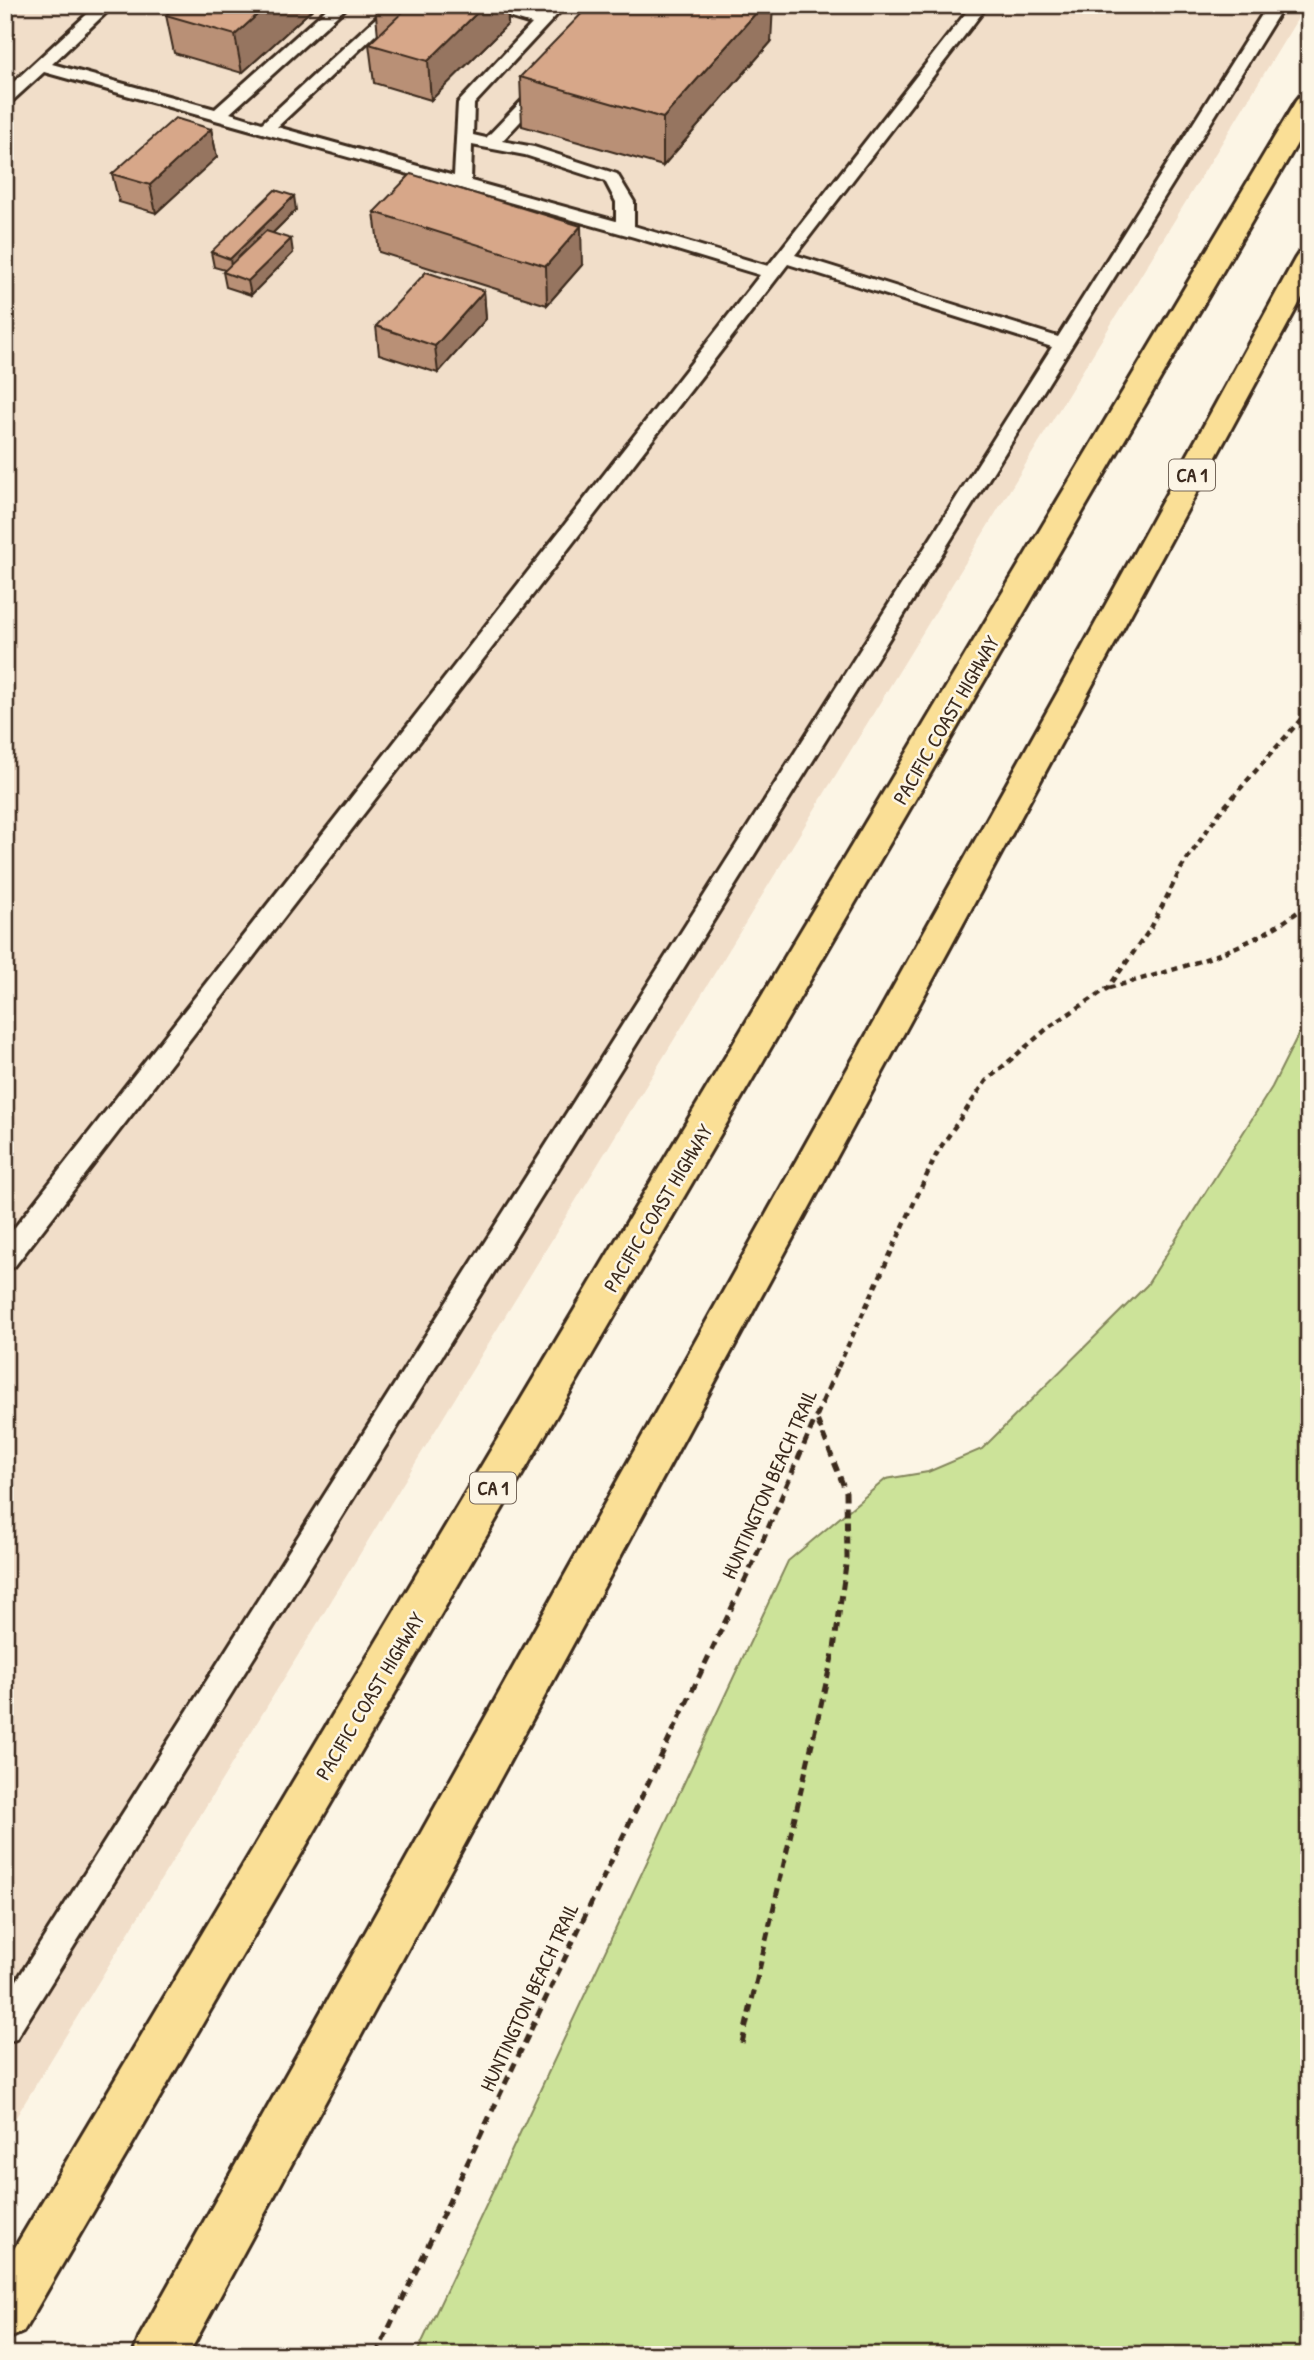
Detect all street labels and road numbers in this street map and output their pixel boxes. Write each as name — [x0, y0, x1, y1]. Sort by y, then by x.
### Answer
road number: CA 1 — [1169, 460, 1215, 490]
street label: PACIFIC COAST HIGHWAY — [886, 630, 1007, 810]
street label: PACIFIC COAST HIGHWAY — [596, 1118, 720, 1297]
street label: HUNTINGTON BEACH TRAIL — [714, 1384, 824, 1583]
road number: CA 1 — [470, 1472, 516, 1504]
street label: PACIFIC COAST HIGHWAY — [308, 1606, 432, 1785]
street label: HUNTINGTON BEACH TRAIL — [473, 1898, 585, 2096]

